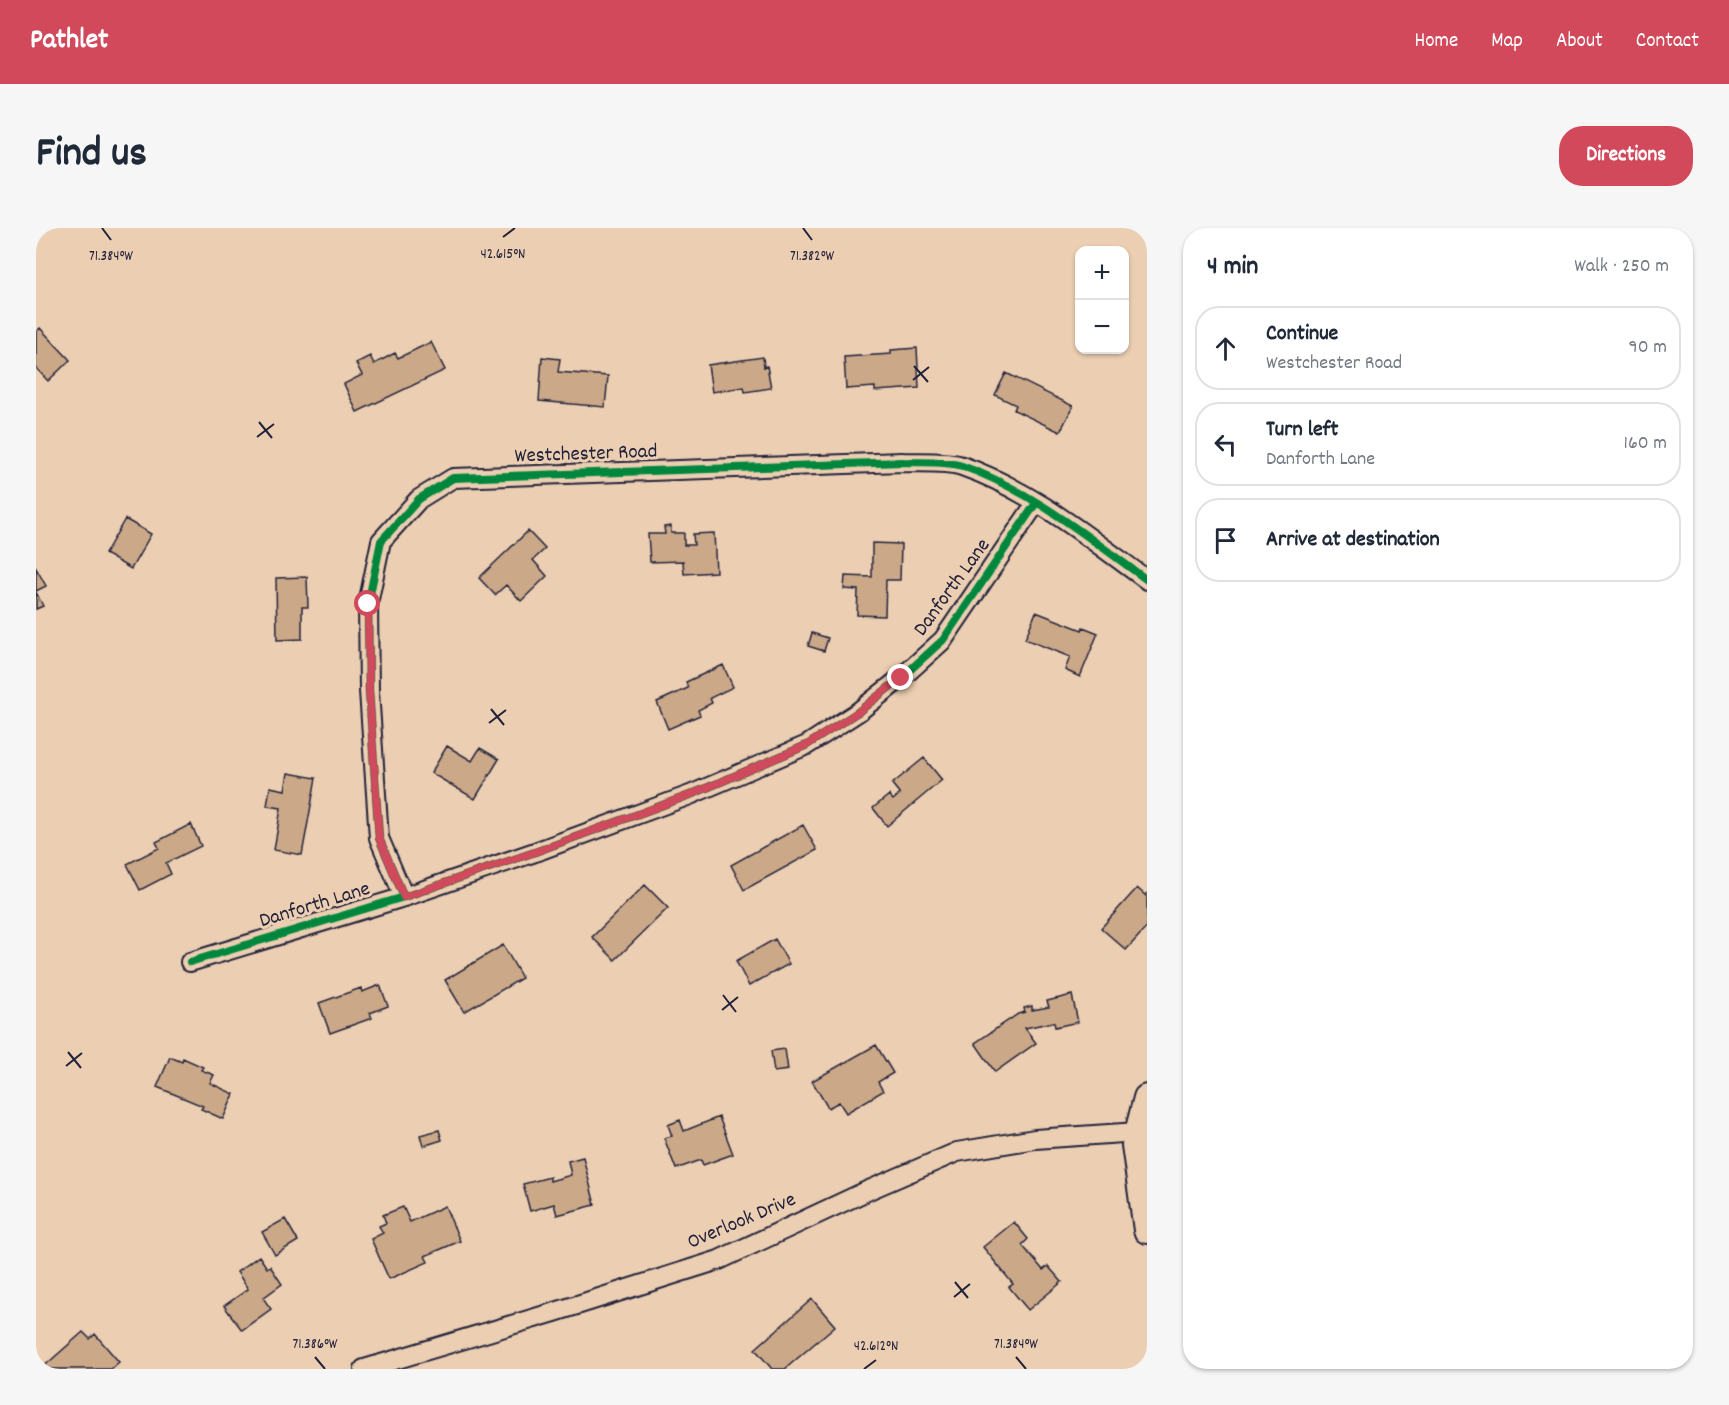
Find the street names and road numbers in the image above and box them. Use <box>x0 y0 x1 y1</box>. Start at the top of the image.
street label: Westchester Road <box>514 438 658 472</box>
street label: Danforth Lane <box>907 533 999 643</box>
street label: Danforth Lane <box>256 875 374 937</box>
street label: Overlook Drive <box>683 1186 801 1258</box>

